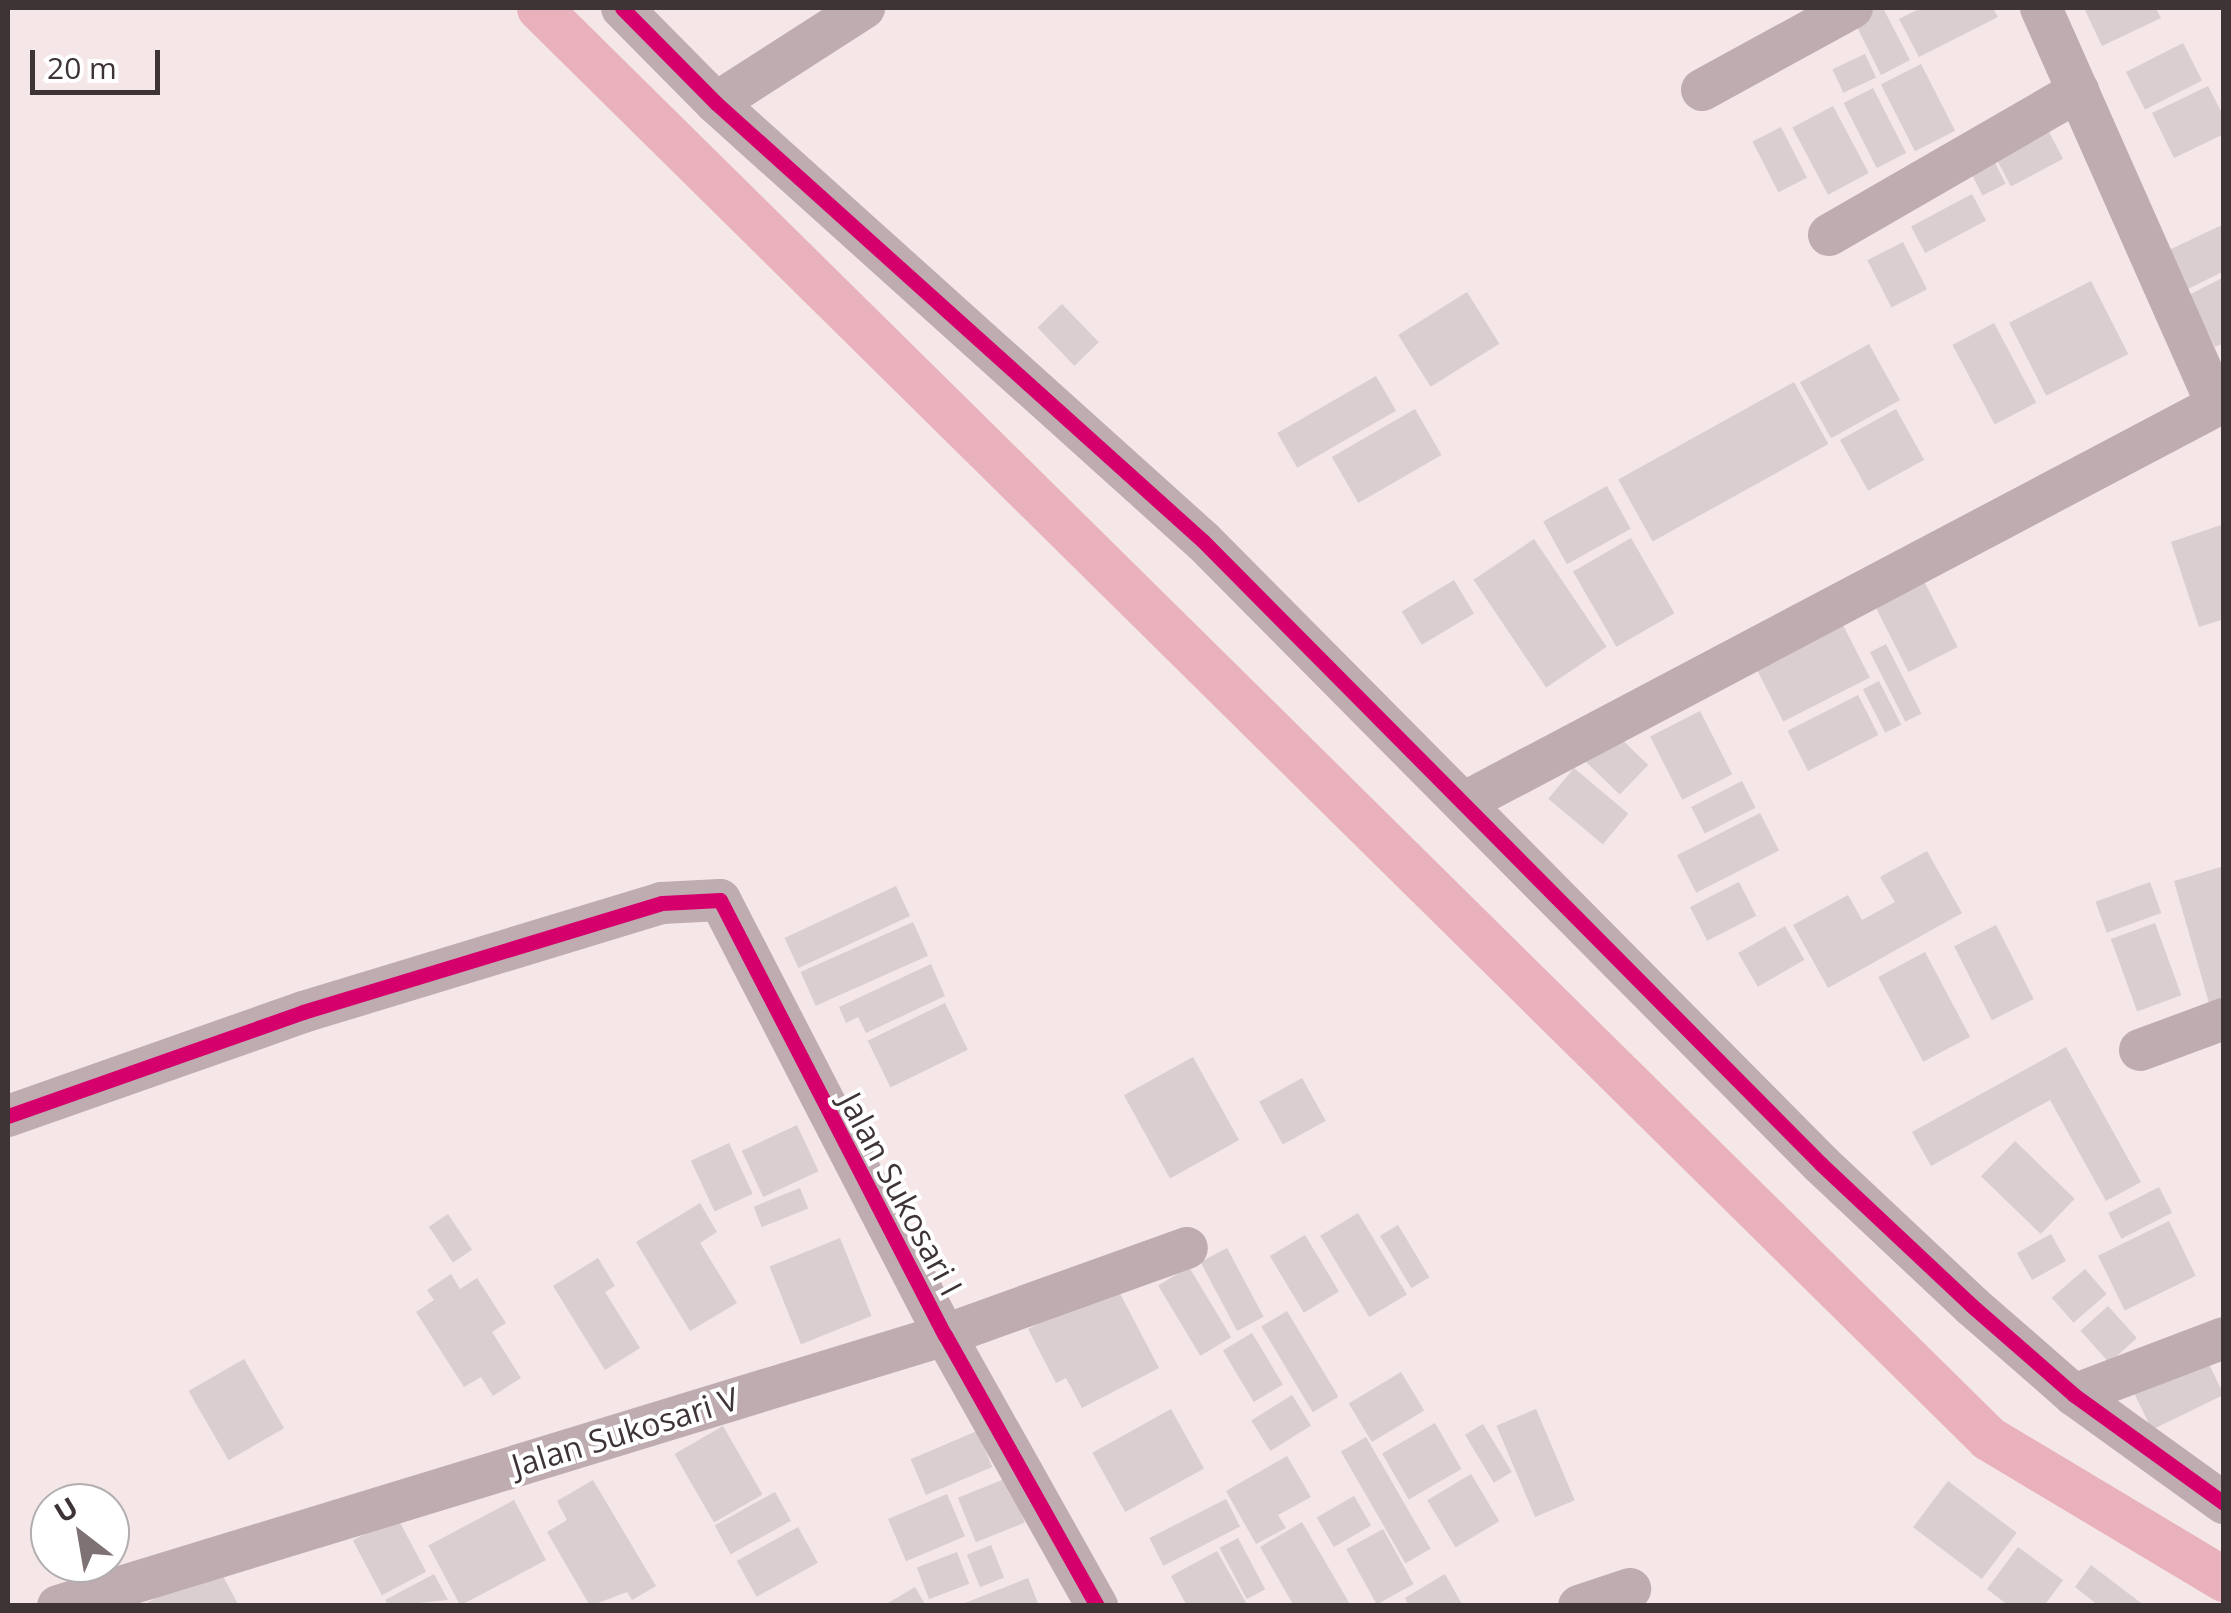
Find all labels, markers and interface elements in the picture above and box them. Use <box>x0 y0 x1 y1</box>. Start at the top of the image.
scale bar <box>35 30 165 92</box>
text: 20 m <box>47 47 117 88</box>
street label: Jalan Sukosari I <box>831 1086 971 1302</box>
street label: Jalan Sukosari V <box>507 1379 743 1485</box>
north arrow <box>30 1483 130 1583</box>
text: U <box>47 1487 84 1531</box>

